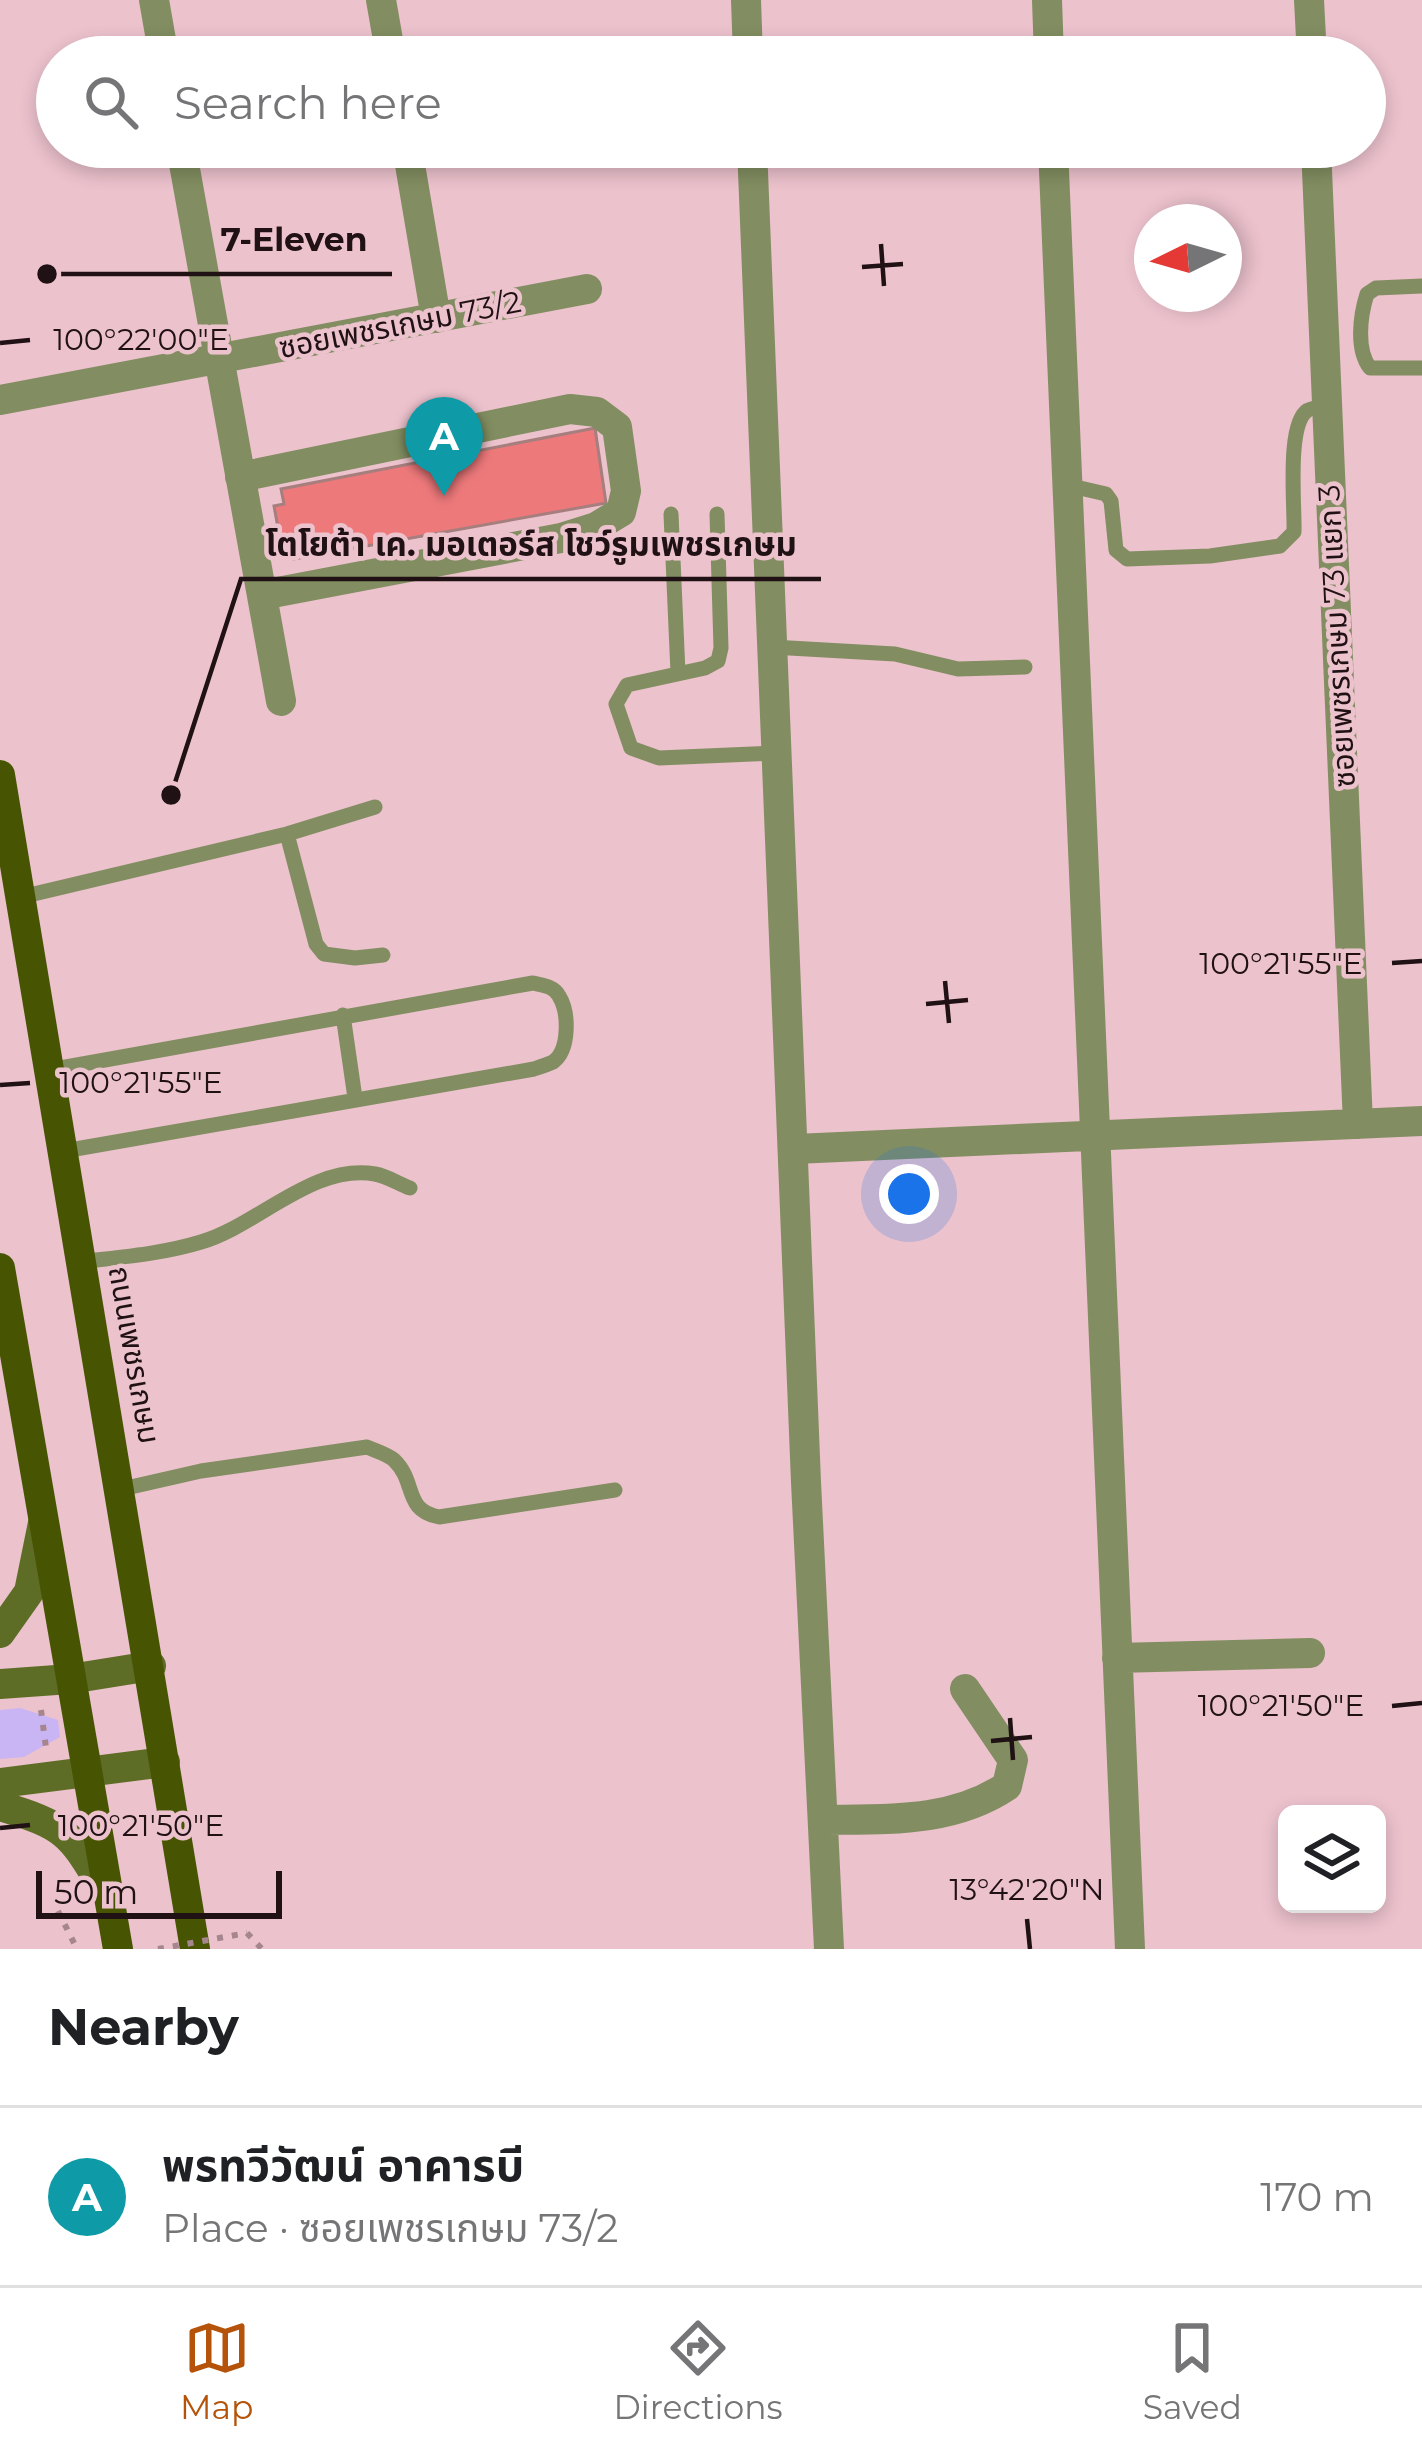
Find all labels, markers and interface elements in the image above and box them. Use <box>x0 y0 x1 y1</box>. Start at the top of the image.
search box <box>36 36 1386 168</box>
icon: search <box>78 69 144 135</box>
text: Search here <box>174 75 442 130</box>
north arrow <box>1134 204 1242 312</box>
callout: 7-Eleven <box>197 205 392 274</box>
text: 7-Eleven <box>221 219 367 259</box>
street label: ซอยเพชรเกษม 73/2 <box>276 283 524 366</box>
text: 100°22'00"E <box>53 321 229 358</box>
pin: A <box>405 397 483 496</box>
street label: ซอยเพชรเกษม 73 แยก 3 <box>1310 484 1363 788</box>
callout: โตโยต้า เค. มอเตอร์ส โชว์รูมเพชรเกษม <box>241 510 821 579</box>
text: โตโยต้า เค. มอเตอร์ส โชว์รูมเพชรเกษม <box>265 524 797 565</box>
text: 100°21'55"E <box>1199 945 1363 982</box>
text: 100°21'55"E <box>59 1064 223 1101</box>
your location <box>879 1164 939 1224</box>
street label: ถนนเพชรเกษม <box>101 1263 168 1447</box>
text: 100°21'50"E <box>1198 1687 1364 1724</box>
map controls <box>1278 1805 1386 1913</box>
button: layers <box>1278 1805 1386 1913</box>
text: 100°21'50"E <box>58 1807 224 1844</box>
scale bar <box>36 1865 282 1918</box>
text: 13°42'20"N <box>950 1871 1104 1908</box>
text: 50 m <box>54 1872 138 1912</box>
text: Nearby <box>48 1996 239 2058</box>
text: พรทวีวัฒน์ อาคารบี <box>162 2137 524 2192</box>
text: A <box>72 2173 102 2221</box>
text: 170 m <box>1260 2173 1374 2221</box>
text: Place · ซอยเพชรเกษม 73/2 <box>162 2204 618 2252</box>
tab: Map <box>180 2315 253 2427</box>
tab: Directions <box>614 2315 783 2427</box>
tab: Saved <box>1143 2315 1242 2427</box>

